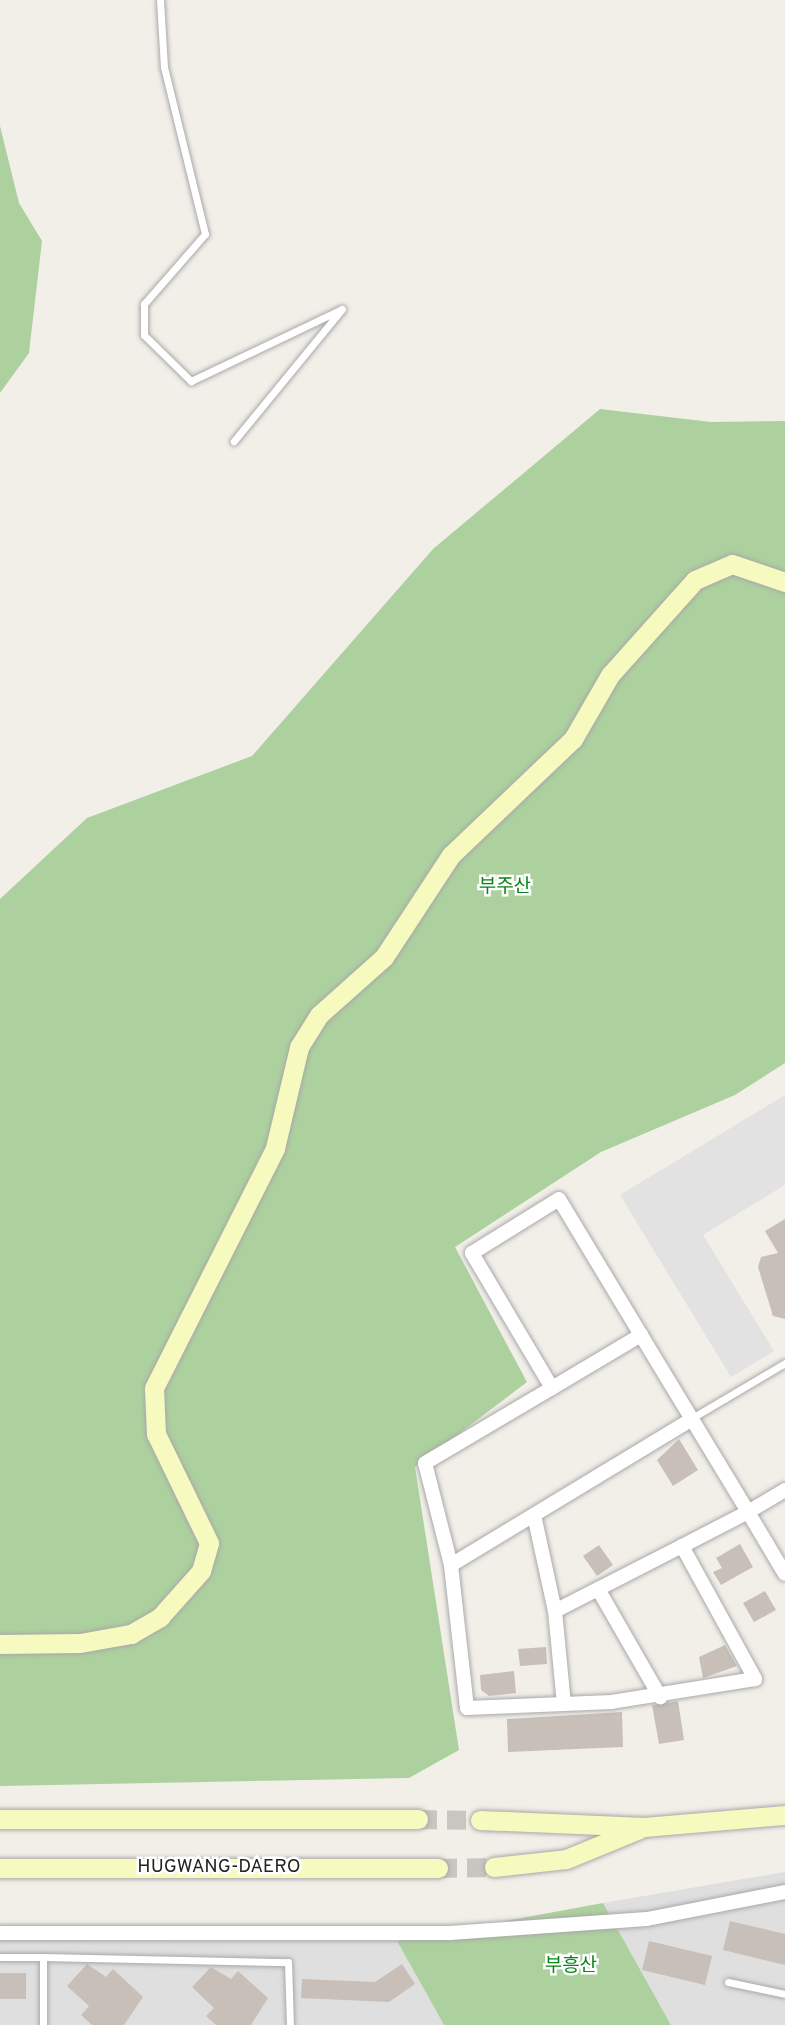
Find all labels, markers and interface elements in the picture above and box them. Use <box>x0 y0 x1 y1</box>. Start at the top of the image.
park label: 부주산 <box>479 877 531 899</box>
street label: HUGWANG-DAERO <box>137 1857 301 1879</box>
park label: 부흥산 <box>545 1956 597 1978</box>

